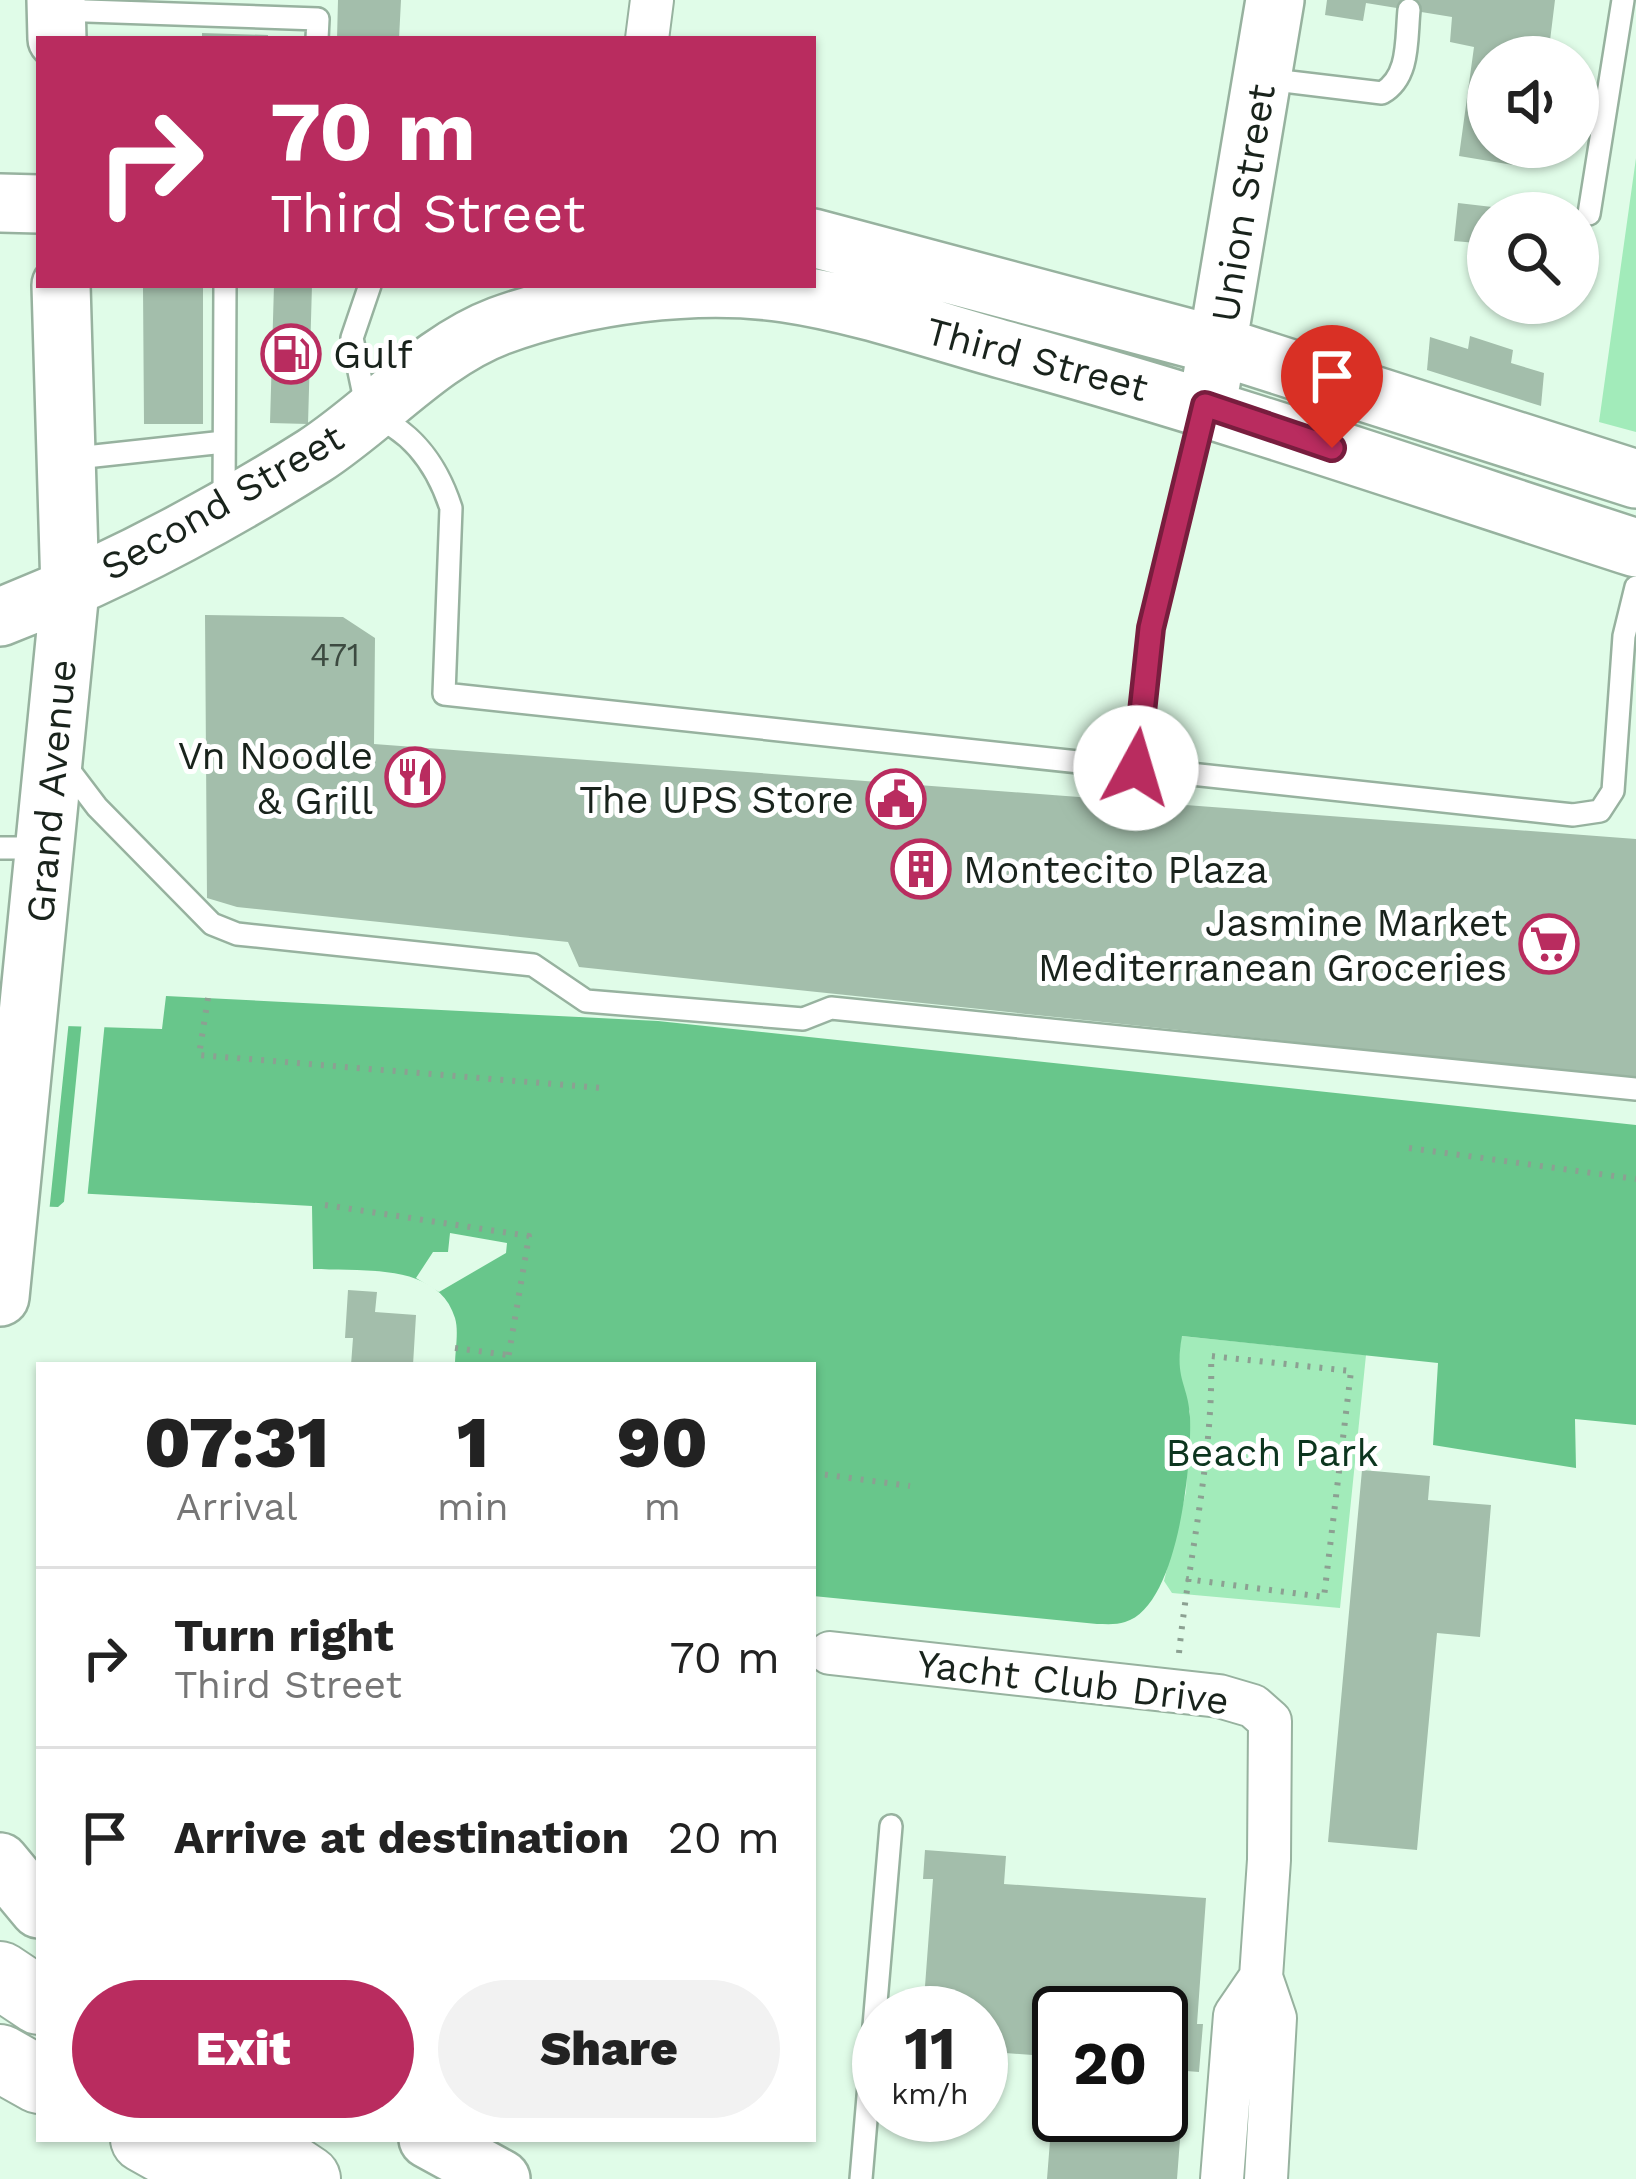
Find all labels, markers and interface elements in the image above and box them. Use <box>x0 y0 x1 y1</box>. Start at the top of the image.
map controls <box>1467 36 1599 324</box>
button: sound <box>1467 36 1599 168</box>
street label: Union Street <box>1202 81 1284 325</box>
text: 70 m <box>270 82 476 180</box>
icon: right <box>72 84 228 240</box>
text: Third Street <box>270 182 585 245</box>
button: search <box>1467 192 1599 324</box>
street label: Third Street <box>921 308 1153 410</box>
fuel station icon: Gulf <box>260 323 322 385</box>
pin <box>1281 325 1383 448</box>
place label: Gulf <box>333 332 413 377</box>
icon: arrive <box>1299 343 1365 409</box>
street label: Second Street <box>93 415 351 589</box>
house number: 471 <box>310 635 360 674</box>
street label: Grand Avenue <box>17 658 85 924</box>
position arrow <box>1073 705 1199 831</box>
place label: Vn Noodle & Grill <box>178 733 373 823</box>
restaurant icon: Vn Noodle & Grill <box>384 746 446 808</box>
public building icon: The UPS Store <box>865 768 927 830</box>
place label: The UPS Store <box>579 777 854 822</box>
building icon: Montecito Plaza <box>890 838 952 900</box>
place label: Montecito Plaza <box>963 847 1268 892</box>
place label: Jasmine Market Mediterranean Groceries <box>1038 900 1507 990</box>
supermarket icon: Jasmine Market Mediterranean Groceries <box>1518 913 1580 975</box>
text: 07:31 <box>144 1400 329 1484</box>
text: 1 <box>457 1400 489 1484</box>
text: 90 <box>617 1400 708 1484</box>
park label: Beach Park <box>1165 1430 1379 1475</box>
text: Arrival <box>176 1484 297 1529</box>
text: min <box>437 1484 509 1529</box>
text: m <box>644 1484 681 1529</box>
text: Turn right <box>174 1609 394 1662</box>
icon: right <box>72 1625 138 1691</box>
text: 70 m <box>669 1631 780 1684</box>
street label: Yacht Club Drive <box>915 1641 1231 1723</box>
text: Third Street <box>174 1662 402 1707</box>
icon: arrive <box>72 1805 138 1871</box>
text: Arrive at destination <box>174 1811 629 1864</box>
text: 20 m <box>668 1811 780 1864</box>
button: Exit <box>72 1980 414 2118</box>
button: Share <box>438 1980 780 2118</box>
speed limit sign: 20 <box>1032 1986 1188 2142</box>
text: 11 <box>904 2013 956 2084</box>
text: km/h <box>891 2076 969 2111</box>

